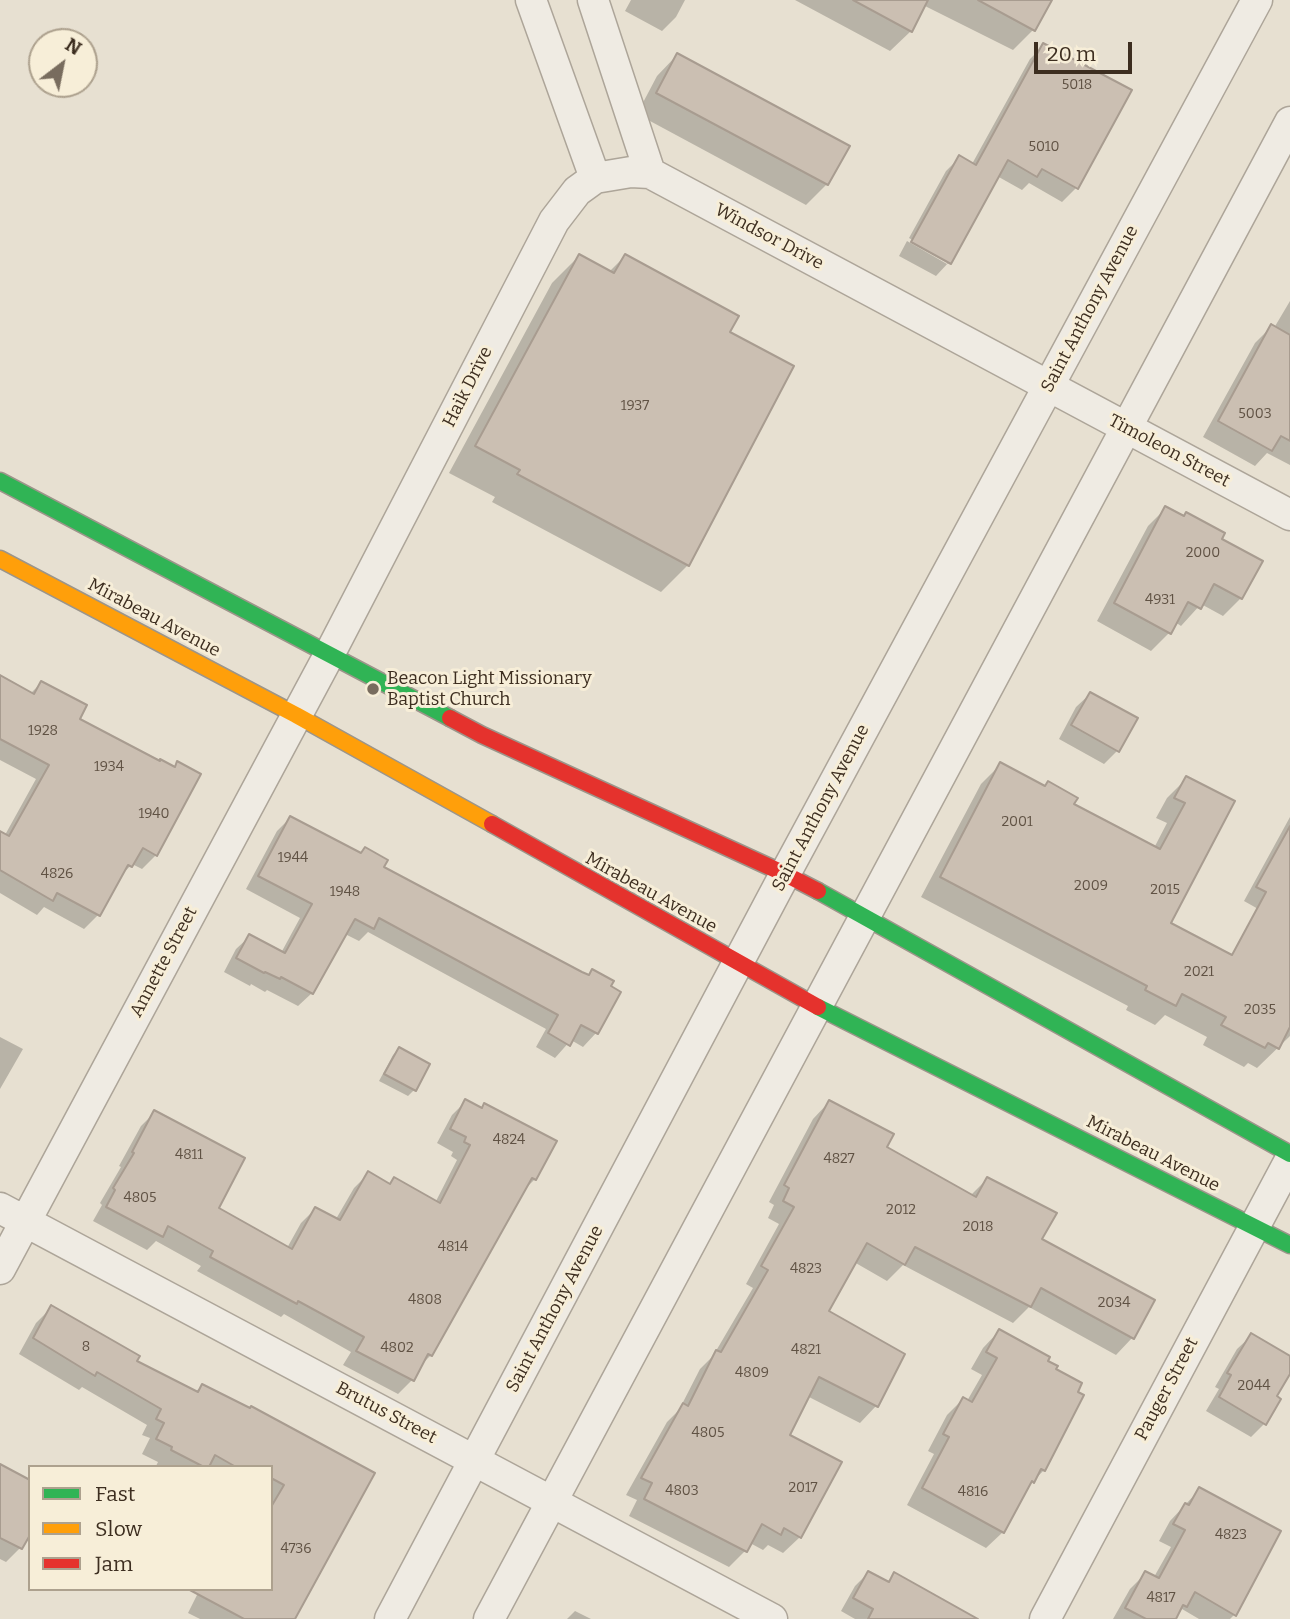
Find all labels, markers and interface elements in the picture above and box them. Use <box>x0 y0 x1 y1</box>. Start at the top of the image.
north arrow <box>28 28 98 98</box>
scale bar <box>1038 28 1136 72</box>
text: N <box>61 33 86 60</box>
text: 20 m <box>1047 41 1096 67</box>
house number: 5018 <box>1062 77 1092 93</box>
house number: 5010 <box>1028 139 1060 155</box>
street label: Windsor Drive <box>711 199 827 275</box>
street label: Saint Anthony Avenue <box>1037 222 1143 396</box>
street label: Haik Drive <box>439 343 497 431</box>
house number: 1937 <box>621 398 649 414</box>
house number: 5003 <box>1238 406 1272 422</box>
street label: Timoleon Street <box>1105 410 1233 492</box>
house number: 2000 <box>1186 545 1220 561</box>
street label: Mirabeau Avenue <box>84 574 224 662</box>
house number: 4931 <box>1145 592 1175 608</box>
place label: Beacon Light Missionary Baptist Church <box>387 668 592 710</box>
marker: Beacon Light Missionary Baptist Church <box>365 681 381 697</box>
street label: Saint Anthony Avenue <box>768 721 874 895</box>
house number: 1928 <box>28 723 58 739</box>
house number: 1934 <box>94 759 124 775</box>
house number: 1940 <box>138 806 170 822</box>
house number: 2001 <box>1001 814 1033 830</box>
street label: Mirabeau Avenue <box>582 848 720 938</box>
house number: 1944 <box>278 850 308 866</box>
house number: 4826 <box>41 866 73 882</box>
house number: 2009 <box>1074 878 1108 894</box>
house number: 2015 <box>1150 882 1180 898</box>
house number: 1948 <box>330 884 360 900</box>
street label: Annette Street <box>126 903 202 1021</box>
house number: 2021 <box>1184 964 1214 980</box>
house number: 2035 <box>1244 1002 1276 1018</box>
street label: Mirabeau Avenue <box>1083 1111 1223 1197</box>
house number: 4824 <box>493 1132 525 1148</box>
house number: 4811 <box>175 1147 203 1163</box>
house number: 4827 <box>823 1151 855 1167</box>
house number: 4805 <box>123 1190 157 1206</box>
house number: 2012 <box>886 1202 916 1218</box>
house number: 2018 <box>963 1219 993 1235</box>
street label: Saint Anthony Avenue <box>502 1222 608 1396</box>
house number: 4814 <box>438 1239 468 1255</box>
house number: 4823 <box>790 1261 822 1277</box>
house number: 4808 <box>408 1292 442 1308</box>
house number: 2034 <box>1098 1295 1130 1311</box>
street label: Pauger Street <box>1131 1334 1203 1444</box>
house number: 8 <box>82 1339 90 1355</box>
house number: 4802 <box>380 1340 414 1356</box>
house number: 4821 <box>791 1342 821 1358</box>
house number: 4809 <box>735 1365 769 1381</box>
street label: Brutus Street <box>332 1377 440 1449</box>
house number: 2044 <box>1237 1378 1271 1394</box>
house number: 4805 <box>691 1425 725 1441</box>
legend <box>28 1465 273 1591</box>
house number: 2017 <box>788 1480 818 1496</box>
text: Fast <box>95 1481 135 1507</box>
house number: 4803 <box>665 1483 699 1499</box>
house number: 4816 <box>958 1484 988 1500</box>
text: Slow <box>95 1516 142 1542</box>
house number: 4823 <box>1215 1527 1247 1543</box>
house number: 4736 <box>281 1541 311 1557</box>
text: Jam <box>95 1551 133 1577</box>
house number: 4817 <box>1146 1590 1176 1606</box>

